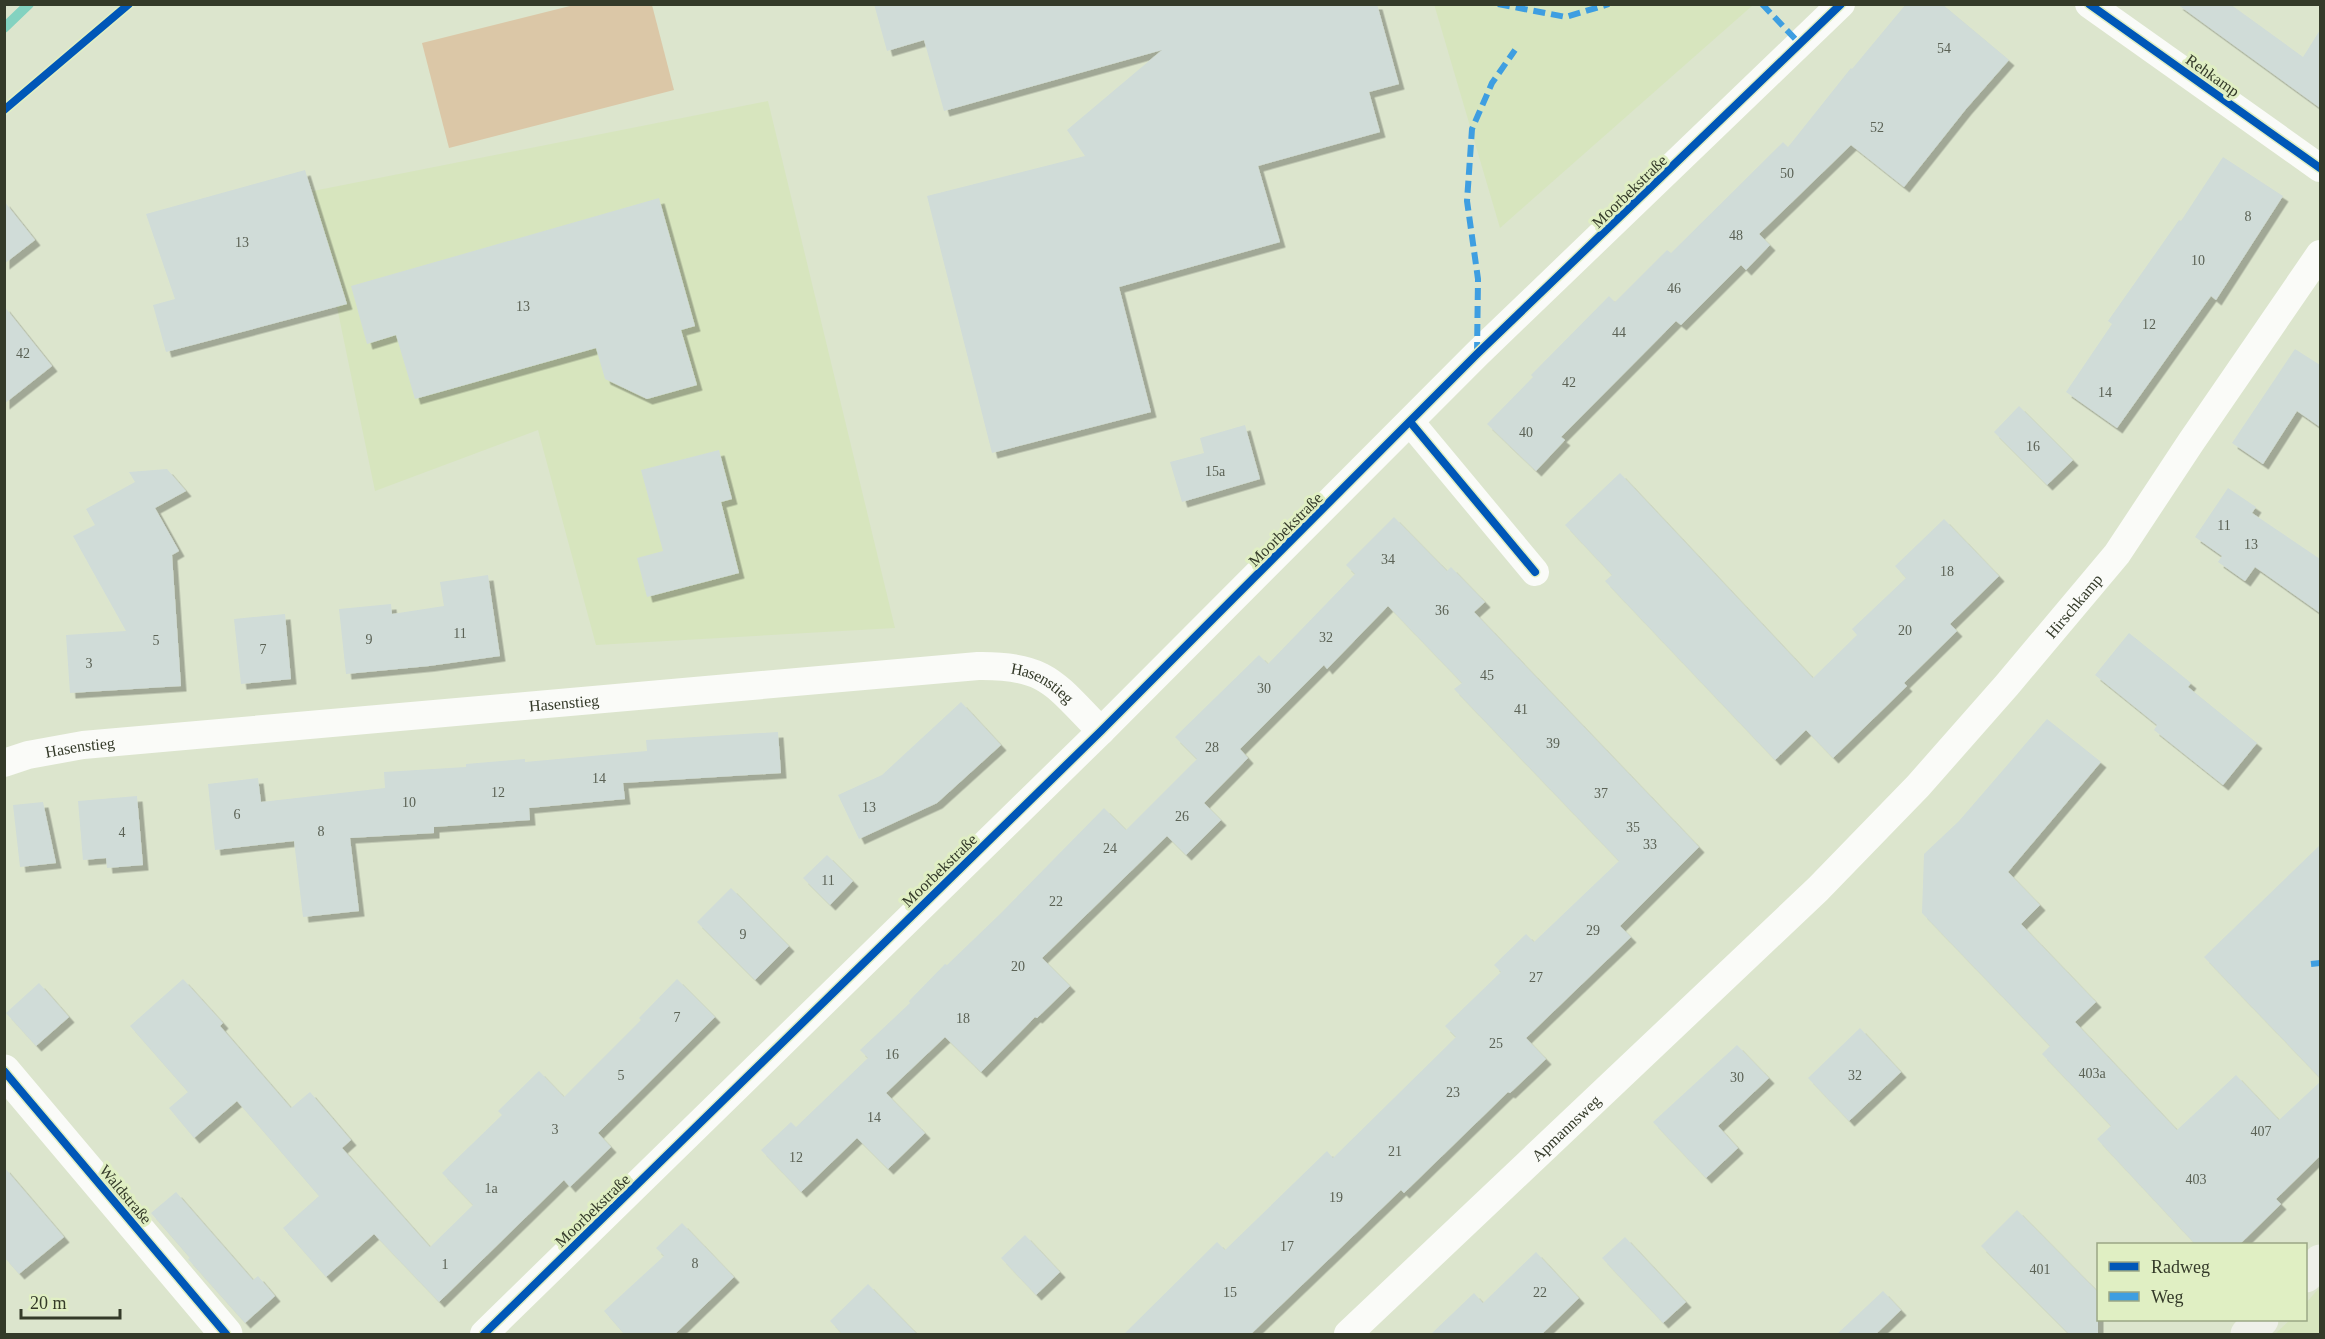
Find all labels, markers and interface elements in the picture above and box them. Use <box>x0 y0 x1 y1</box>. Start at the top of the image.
house number: 54 <box>1937 41 1951 56</box>
street label: Rehkamp <box>2182 51 2243 101</box>
house number: 52 <box>1870 120 1884 135</box>
street label: Moorbekstraße <box>1589 152 1670 231</box>
house number: 50 <box>1780 166 1794 181</box>
house number: 8 <box>2245 209 2252 224</box>
house number: 48 <box>1729 228 1743 243</box>
house number: 13 <box>235 235 249 250</box>
house number: 10 <box>2191 253 2205 268</box>
house number: 46 <box>1667 281 1681 296</box>
house number: 13 <box>516 299 530 314</box>
house number: 12 <box>2142 317 2156 332</box>
house number: 44 <box>1612 325 1626 340</box>
house number: 42 <box>16 346 30 361</box>
house number: 42 <box>1562 375 1576 390</box>
house number: 14 <box>2098 385 2112 400</box>
house number: 40 <box>1519 425 1533 440</box>
house number: 16 <box>2026 439 2040 454</box>
house number: 15a <box>1205 464 1226 479</box>
street label: Moorbekstraße <box>1245 489 1326 570</box>
house number: 11 <box>2217 518 2231 533</box>
house number: 13 <box>2244 537 2258 552</box>
house number: 34 <box>1381 552 1395 567</box>
house number: 18 <box>1940 564 1954 579</box>
street label: Hirschkamp <box>2042 571 2106 641</box>
house number: 36 <box>1435 603 1449 618</box>
house number: 20 <box>1898 623 1912 638</box>
house number: 11 <box>453 626 467 641</box>
house number: 32 <box>1319 630 1333 645</box>
house number: 9 <box>366 632 373 647</box>
house number: 5 <box>153 633 160 648</box>
house number: 7 <box>260 642 267 657</box>
house number: 3 <box>86 656 93 671</box>
street label: Hasenstieg <box>1010 660 1077 708</box>
house number: 45 <box>1480 668 1494 683</box>
house number: 30 <box>1257 681 1271 696</box>
street label: Hasenstieg <box>528 691 600 715</box>
house number: 41 <box>1514 702 1528 717</box>
street label: Hasenstieg <box>44 734 116 761</box>
house number: 39 <box>1546 736 1560 751</box>
house number: 28 <box>1205 740 1219 755</box>
house number: 14 <box>592 771 606 786</box>
house number: 12 <box>491 785 505 800</box>
house number: 37 <box>1594 786 1608 801</box>
house number: 10 <box>402 795 416 810</box>
house number: 13 <box>862 800 876 815</box>
house number: 6 <box>234 807 241 822</box>
house number: 26 <box>1175 809 1189 824</box>
house number: 35 <box>1626 820 1640 835</box>
house number: 8 <box>318 824 325 839</box>
house number: 4 <box>119 825 126 840</box>
street label: Moorbekstraße <box>899 831 980 910</box>
house number: 33 <box>1643 837 1657 852</box>
house number: 24 <box>1103 841 1117 856</box>
house number: 11 <box>821 873 835 888</box>
house number: 22 <box>1049 894 1063 909</box>
house number: 29 <box>1586 923 1600 938</box>
house number: 9 <box>740 927 747 942</box>
house number: 20 <box>1011 959 1025 974</box>
house number: 27 <box>1529 970 1543 985</box>
house number: 7 <box>674 1010 681 1025</box>
house number: 18 <box>956 1011 970 1026</box>
house number: 25 <box>1489 1036 1503 1051</box>
house number: 16 <box>885 1047 899 1062</box>
house number: 403a <box>2078 1066 2106 1081</box>
house number: 5 <box>618 1068 625 1083</box>
house number: 32 <box>1848 1068 1862 1083</box>
house number: 30 <box>1730 1070 1744 1085</box>
house number: 23 <box>1446 1085 1460 1100</box>
street label: Apmannsweg <box>1528 1092 1605 1165</box>
house number: 14 <box>867 1110 881 1125</box>
house number: 3 <box>552 1122 559 1137</box>
house number: 407 <box>2251 1124 2272 1139</box>
house number: 21 <box>1388 1144 1402 1159</box>
house number: 12 <box>789 1150 803 1165</box>
street label: Waldstraße <box>96 1161 155 1227</box>
street label: Moorbekstraße <box>552 1171 633 1250</box>
house number: 403 <box>2186 1172 2207 1187</box>
house number: 1a <box>484 1181 498 1196</box>
house number: 19 <box>1329 1190 1343 1205</box>
house number: 17 <box>1280 1239 1294 1254</box>
legend <box>2097 1243 2307 1321</box>
house number: 8 <box>692 1256 699 1271</box>
house number: 1 <box>442 1257 449 1272</box>
text: Radweg <box>2151 1257 2210 1277</box>
house number: 401 <box>2030 1262 2051 1277</box>
scale bar <box>21 1282 120 1320</box>
house number: 15 <box>1223 1285 1237 1300</box>
house number: 22 <box>1533 1285 1547 1300</box>
text: Weg <box>2151 1287 2184 1307</box>
text: 20 m <box>30 1293 67 1313</box>

